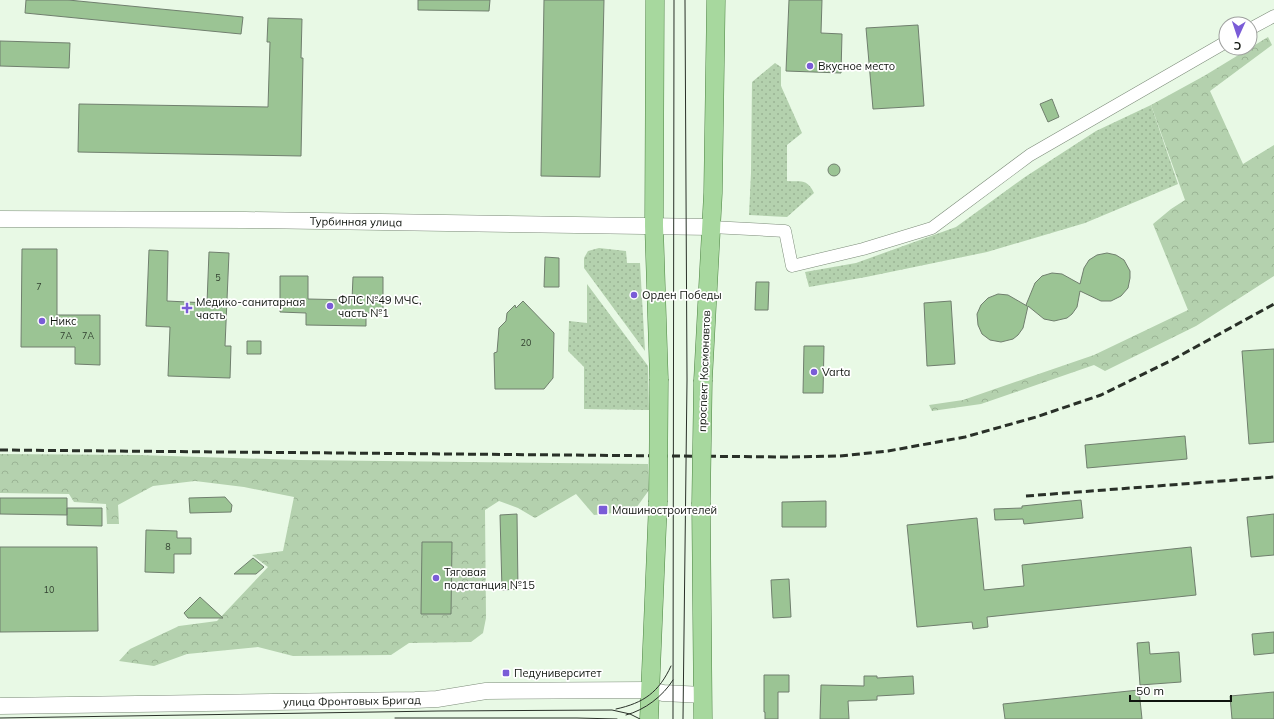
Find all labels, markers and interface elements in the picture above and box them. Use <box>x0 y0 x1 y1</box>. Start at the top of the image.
north arrow <box>1218 16 1258 56</box>
text: С <box>1233 39 1242 53</box>
place label: Вкусное место <box>818 59 895 73</box>
marker: Вкусное место <box>805 61 815 71</box>
street label: Турбинная улица <box>310 214 402 229</box>
house number: 5 <box>215 272 221 283</box>
house number: 7 <box>36 281 42 292</box>
place label: Орден Победы <box>642 288 722 302</box>
marker: Орден Победы <box>629 290 639 300</box>
place label: ФПС №49 МЧС, часть №1 <box>338 293 422 320</box>
place label: Медико-санитарная часть <box>196 295 305 322</box>
marker: ФПС №49 МЧС, часть №1 <box>325 301 335 311</box>
marker: Медико-санитарная часть <box>181 302 193 314</box>
street label: проспект Космонавтов <box>695 310 713 432</box>
place label: Никс <box>50 314 77 328</box>
marker: Никс <box>37 316 47 326</box>
house number: 7А <box>60 330 72 341</box>
house number: 7А <box>82 330 94 341</box>
house number: 20 <box>521 337 531 348</box>
place label: Varta <box>822 365 850 379</box>
marker: Varta <box>809 367 819 377</box>
place label: Машиностроителей <box>612 503 717 517</box>
marker: Машиностроителей <box>597 504 609 516</box>
house number: 8 <box>165 541 171 552</box>
place label: Тяговая подстанция №15 <box>444 565 535 592</box>
marker: Тяговая подстанция №15 <box>431 573 441 583</box>
house number: 10 <box>44 584 54 595</box>
place label: Педуниверситет <box>514 666 601 680</box>
marker: Педуниверситет <box>501 668 511 678</box>
scale bar <box>1130 677 1231 703</box>
text: 50 m <box>1136 683 1164 698</box>
street label: улица Фронтовых Бригад <box>283 693 422 709</box>

